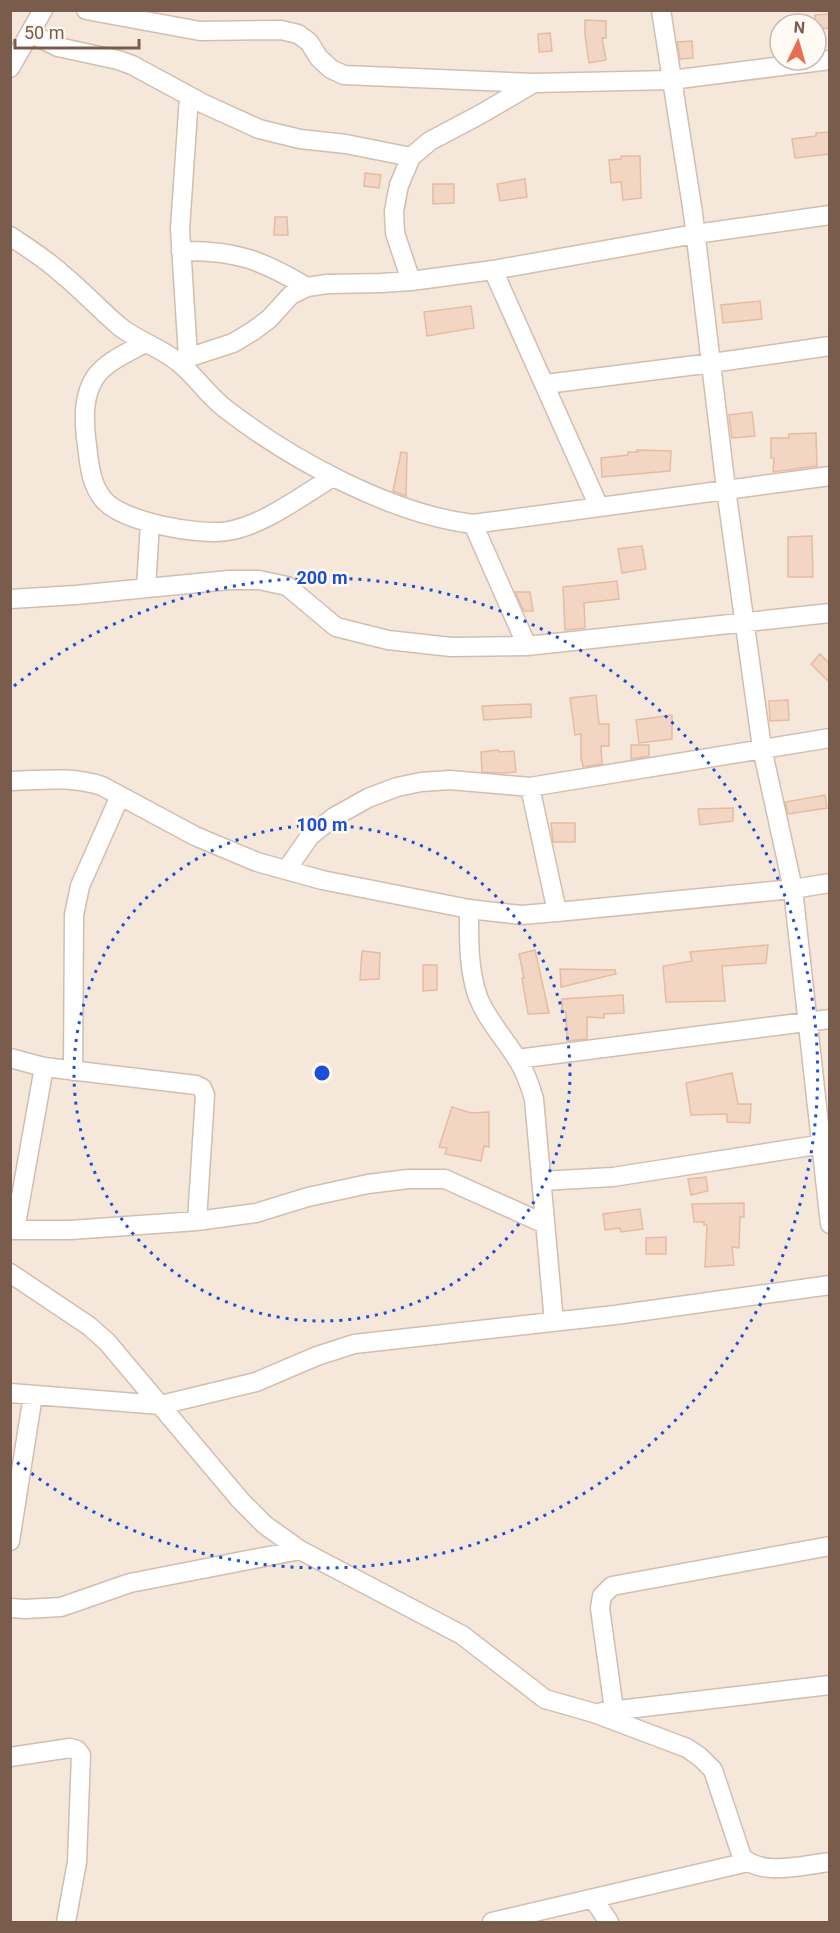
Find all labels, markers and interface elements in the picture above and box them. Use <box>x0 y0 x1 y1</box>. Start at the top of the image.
scale bar <box>15 12 140 50</box>
north arrow <box>768 12 828 72</box>
text: N <box>793 18 806 38</box>
text: 50 m <box>24 22 64 43</box>
text: 200 m <box>296 567 348 588</box>
text: 100 m <box>296 814 348 835</box>
centre of rings <box>312 1063 332 1083</box>

